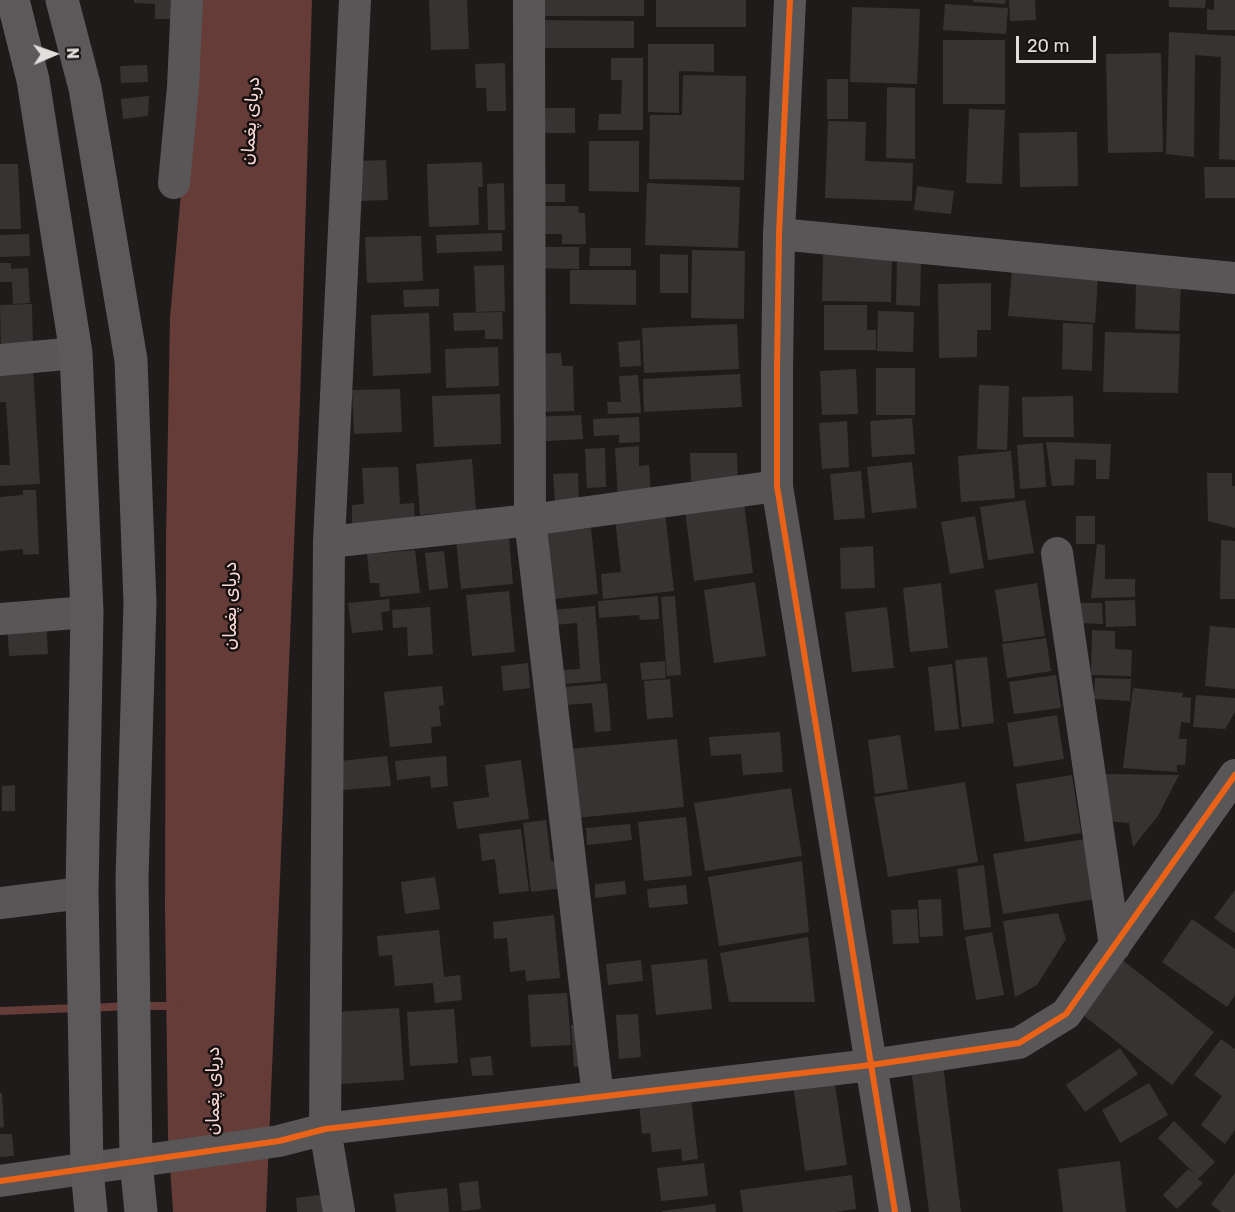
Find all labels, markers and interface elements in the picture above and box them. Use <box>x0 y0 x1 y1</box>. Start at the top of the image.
north arrow <box>24 24 84 84</box>
scale bar <box>1019 24 1098 62</box>
text: 20 m <box>1027 35 1069 57</box>
text: N <box>63 47 82 59</box>
water label: دریای پغمان <box>237 76 265 166</box>
water label: دریای پغمان <box>220 562 242 650</box>
water label: دریای پغمان <box>203 1047 225 1135</box>

